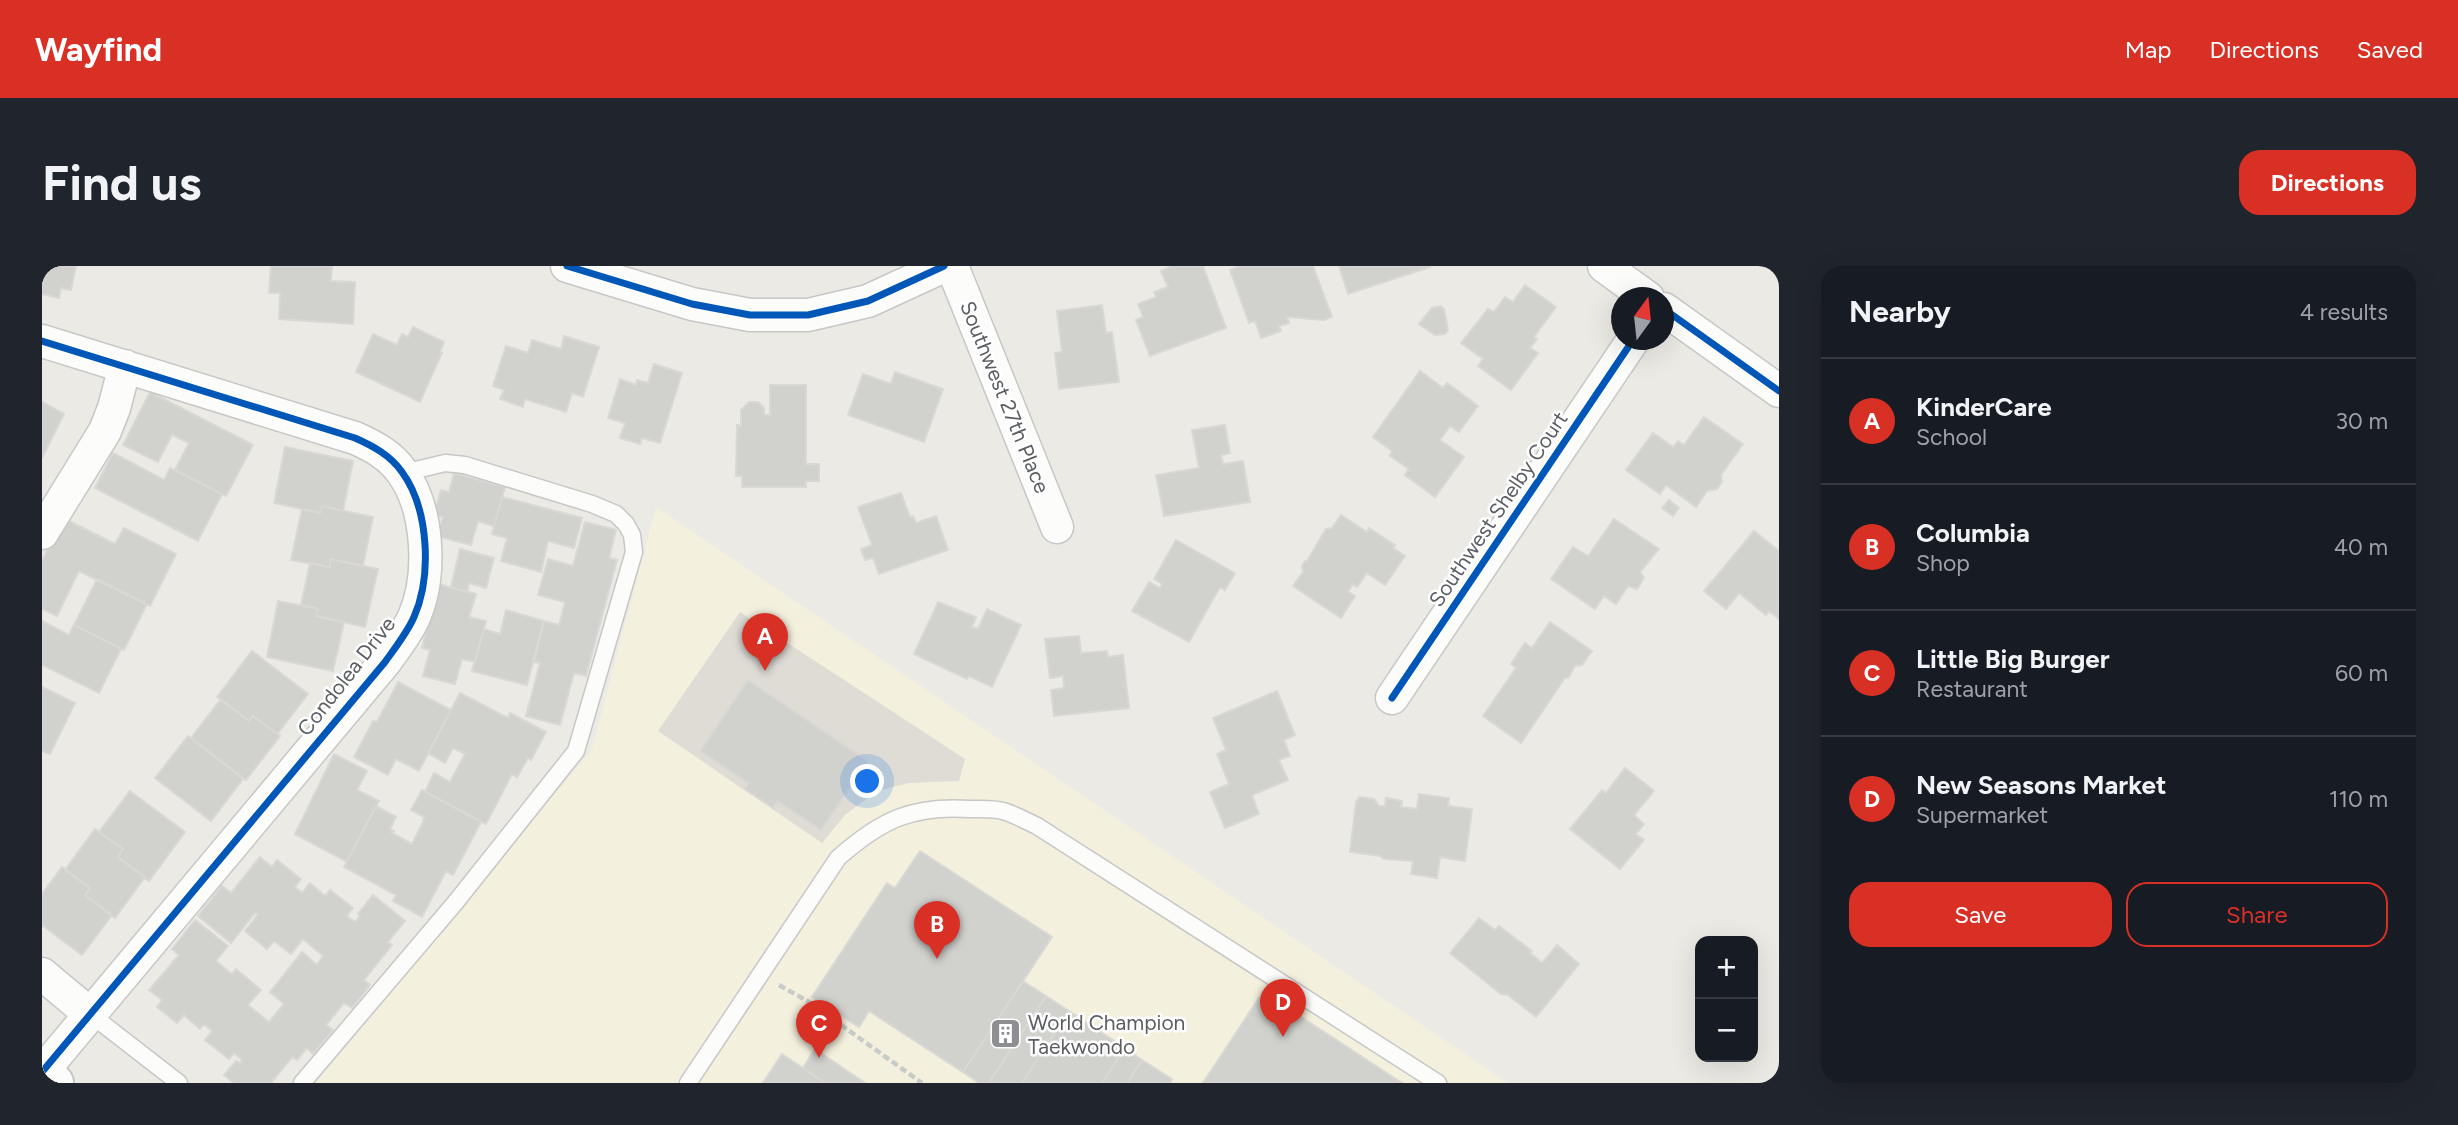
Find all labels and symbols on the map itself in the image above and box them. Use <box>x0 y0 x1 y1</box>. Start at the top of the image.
north arrow <box>1611 287 1674 350</box>
street label: Southwest 27th Place <box>955 297 1055 497</box>
street label: Southwest Shelby Court <box>1423 407 1573 611</box>
street label: Condolea Drive <box>292 612 400 740</box>
pin: A <box>742 613 788 671</box>
your location <box>850 764 884 798</box>
pin: B <box>914 901 960 959</box>
pin: D <box>1260 979 1306 1037</box>
pin: C <box>796 1000 842 1058</box>
place label: World Champion Taekwondo <box>1028 1010 1185 1059</box>
building icon: World Champion Taekwondo <box>988 1017 1022 1051</box>

